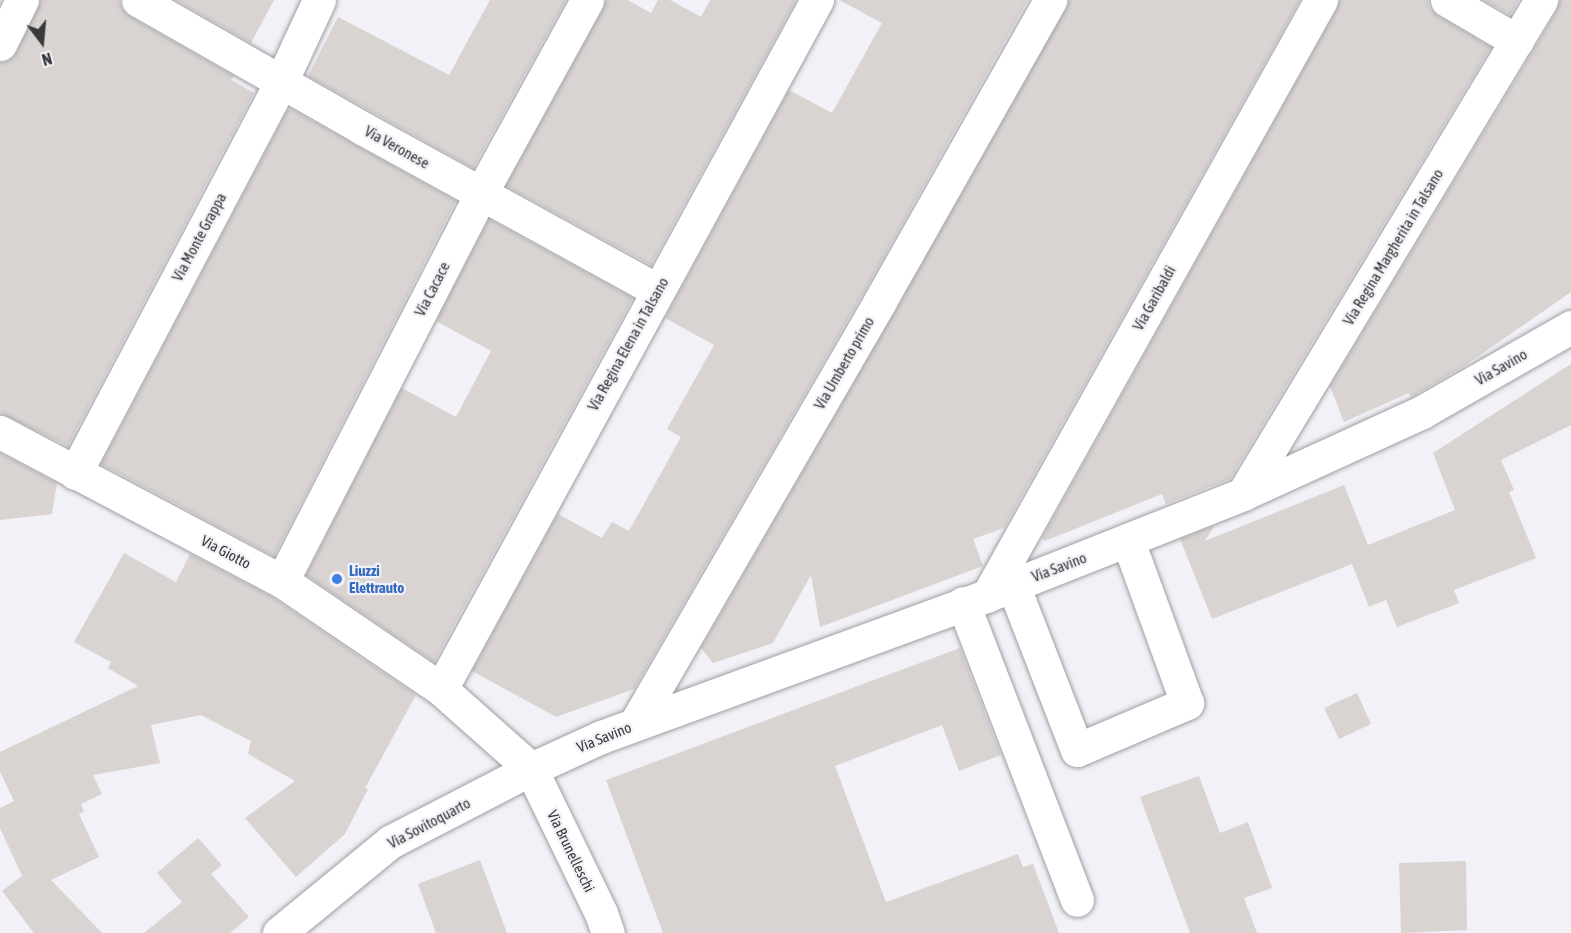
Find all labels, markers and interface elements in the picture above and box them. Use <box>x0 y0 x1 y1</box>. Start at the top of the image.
north arrow <box>12 12 72 72</box>
text: N <box>40 49 54 69</box>
street label: Via Veronese <box>361 122 433 172</box>
street label: Via Regina Margherita in Talsano <box>1339 166 1447 328</box>
street label: Via Monte Grappa <box>168 190 230 284</box>
street label: Via Cacace <box>411 259 453 319</box>
street label: Via Garibaldi <box>1129 263 1179 333</box>
street label: Via Regina Elena in Talsano <box>584 274 672 414</box>
street label: Via Umberto primo <box>810 314 878 412</box>
street label: Via Savino <box>1472 345 1530 389</box>
street label: Via Giotto <box>198 531 254 573</box>
street label: Via Savino <box>1029 548 1089 586</box>
place label: Liuzzi Elettrauto <box>349 561 404 596</box>
marker: Liuzzi Elettrauto <box>330 572 344 586</box>
street label: Via Savino <box>574 718 634 756</box>
street label: Via Sovitoquarto <box>385 794 473 852</box>
street label: Via Brunelleschi <box>543 807 599 895</box>

